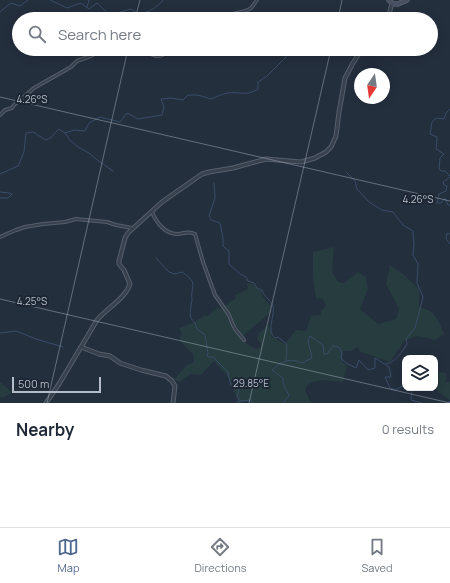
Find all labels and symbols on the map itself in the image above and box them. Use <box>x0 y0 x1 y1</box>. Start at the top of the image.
north arrow <box>354 68 390 104</box>
text: 4.26°S <box>17 92 47 106</box>
text: 4.26°S <box>403 192 433 206</box>
text: 4.25°S <box>17 294 47 308</box>
scale bar <box>12 375 101 394</box>
text: 29.85°E <box>233 376 269 390</box>

